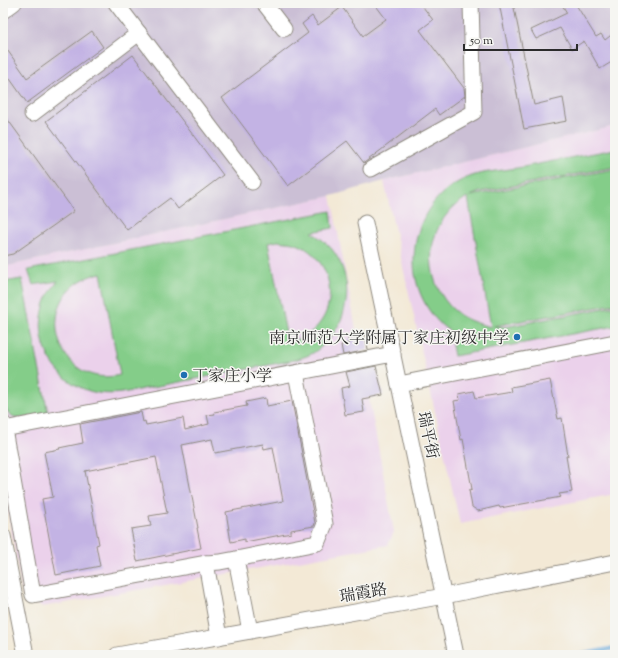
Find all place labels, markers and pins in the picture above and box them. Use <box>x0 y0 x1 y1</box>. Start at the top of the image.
place label: 南京师范大学附属丁家庄初级中学 <box>269 328 509 351</box>
marker: 南京师范大学附属丁家庄初级中学 <box>512 332 522 342</box>
place label: 丁家庄小学 <box>192 366 272 389</box>
marker: 丁家庄小学 <box>179 370 189 380</box>

